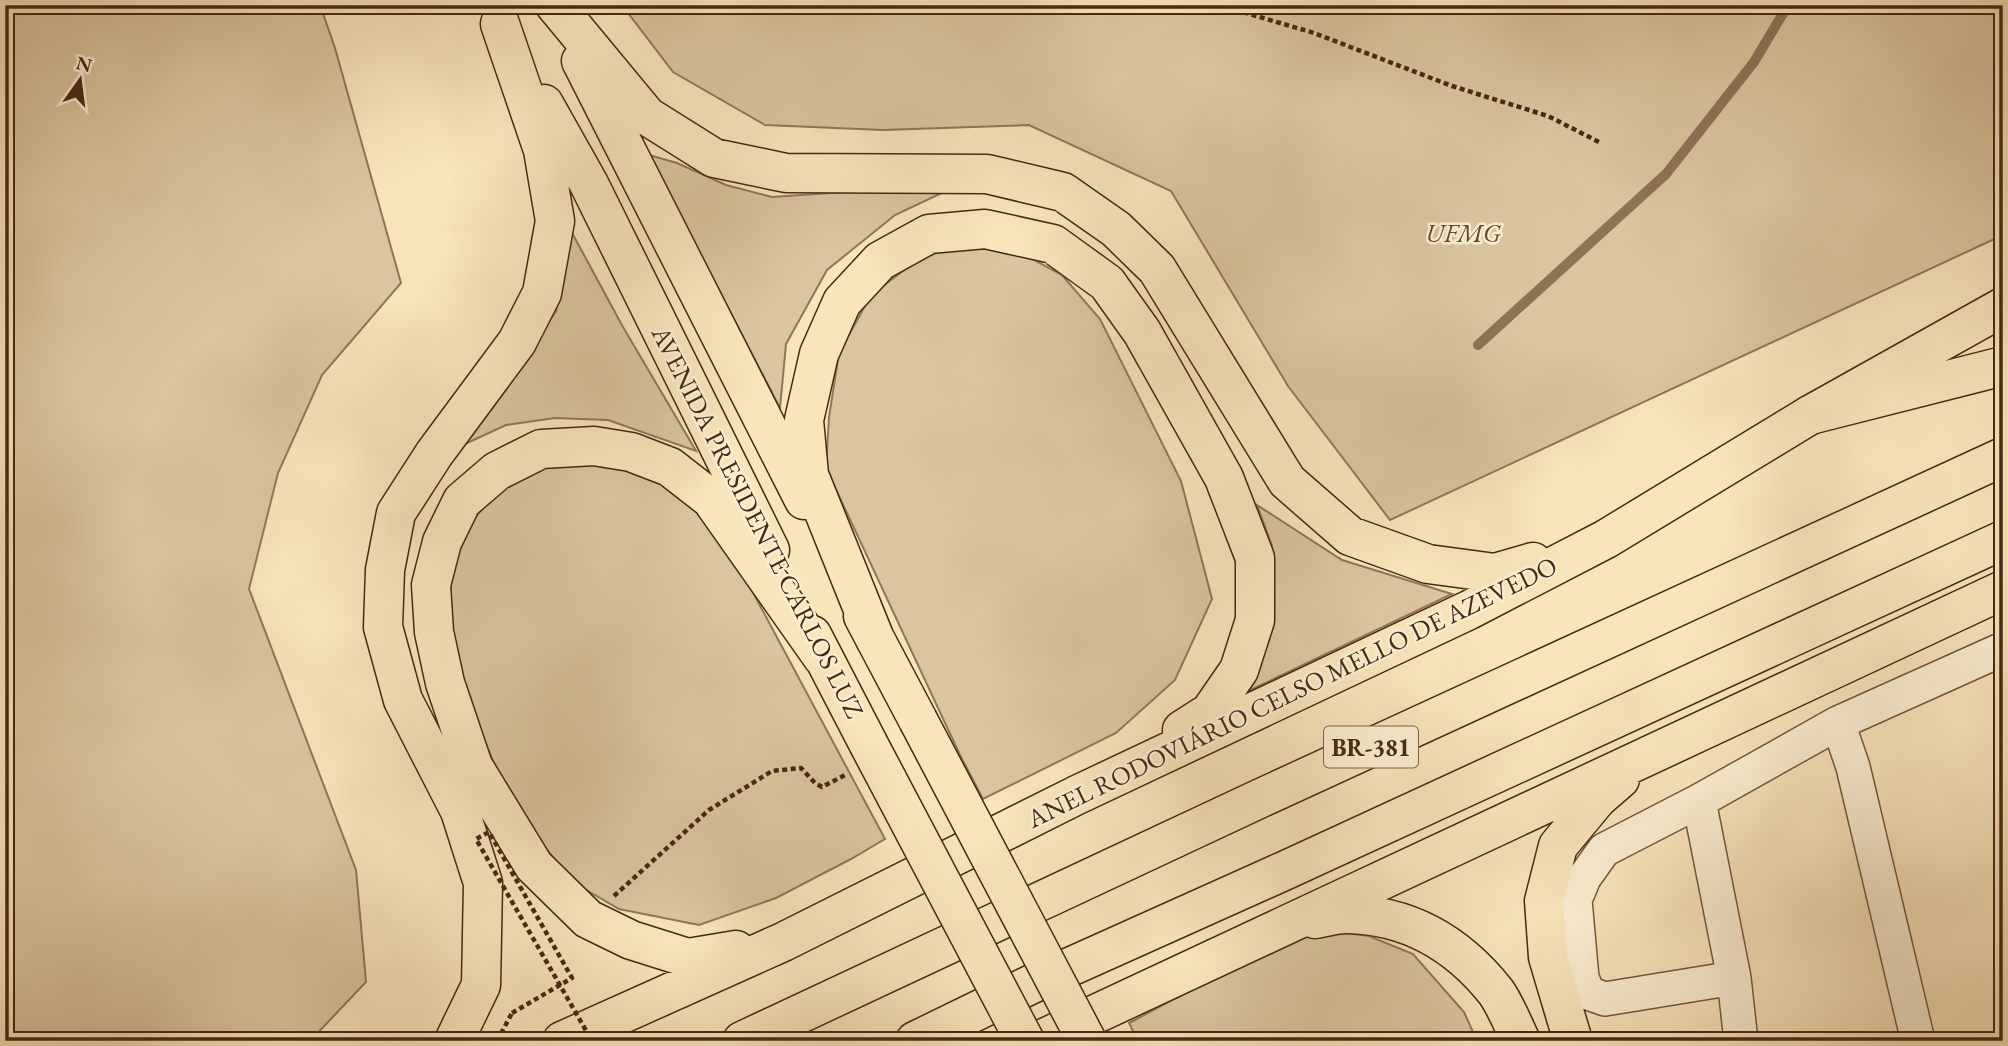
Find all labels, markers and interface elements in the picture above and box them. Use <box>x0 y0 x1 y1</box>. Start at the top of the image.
north arrow <box>46 46 116 116</box>
text: N <box>74 50 95 78</box>
park label: UFMG <box>1425 216 1502 250</box>
street label: AVENIDA PRESIDENTE CARLOS LUZ <box>643 319 872 724</box>
street label: ANEL RODOVIÁRIO CELSO MELLO DE AZEVEDO <box>1020 548 1563 836</box>
road number: BR-381 <box>1324 726 1418 768</box>

